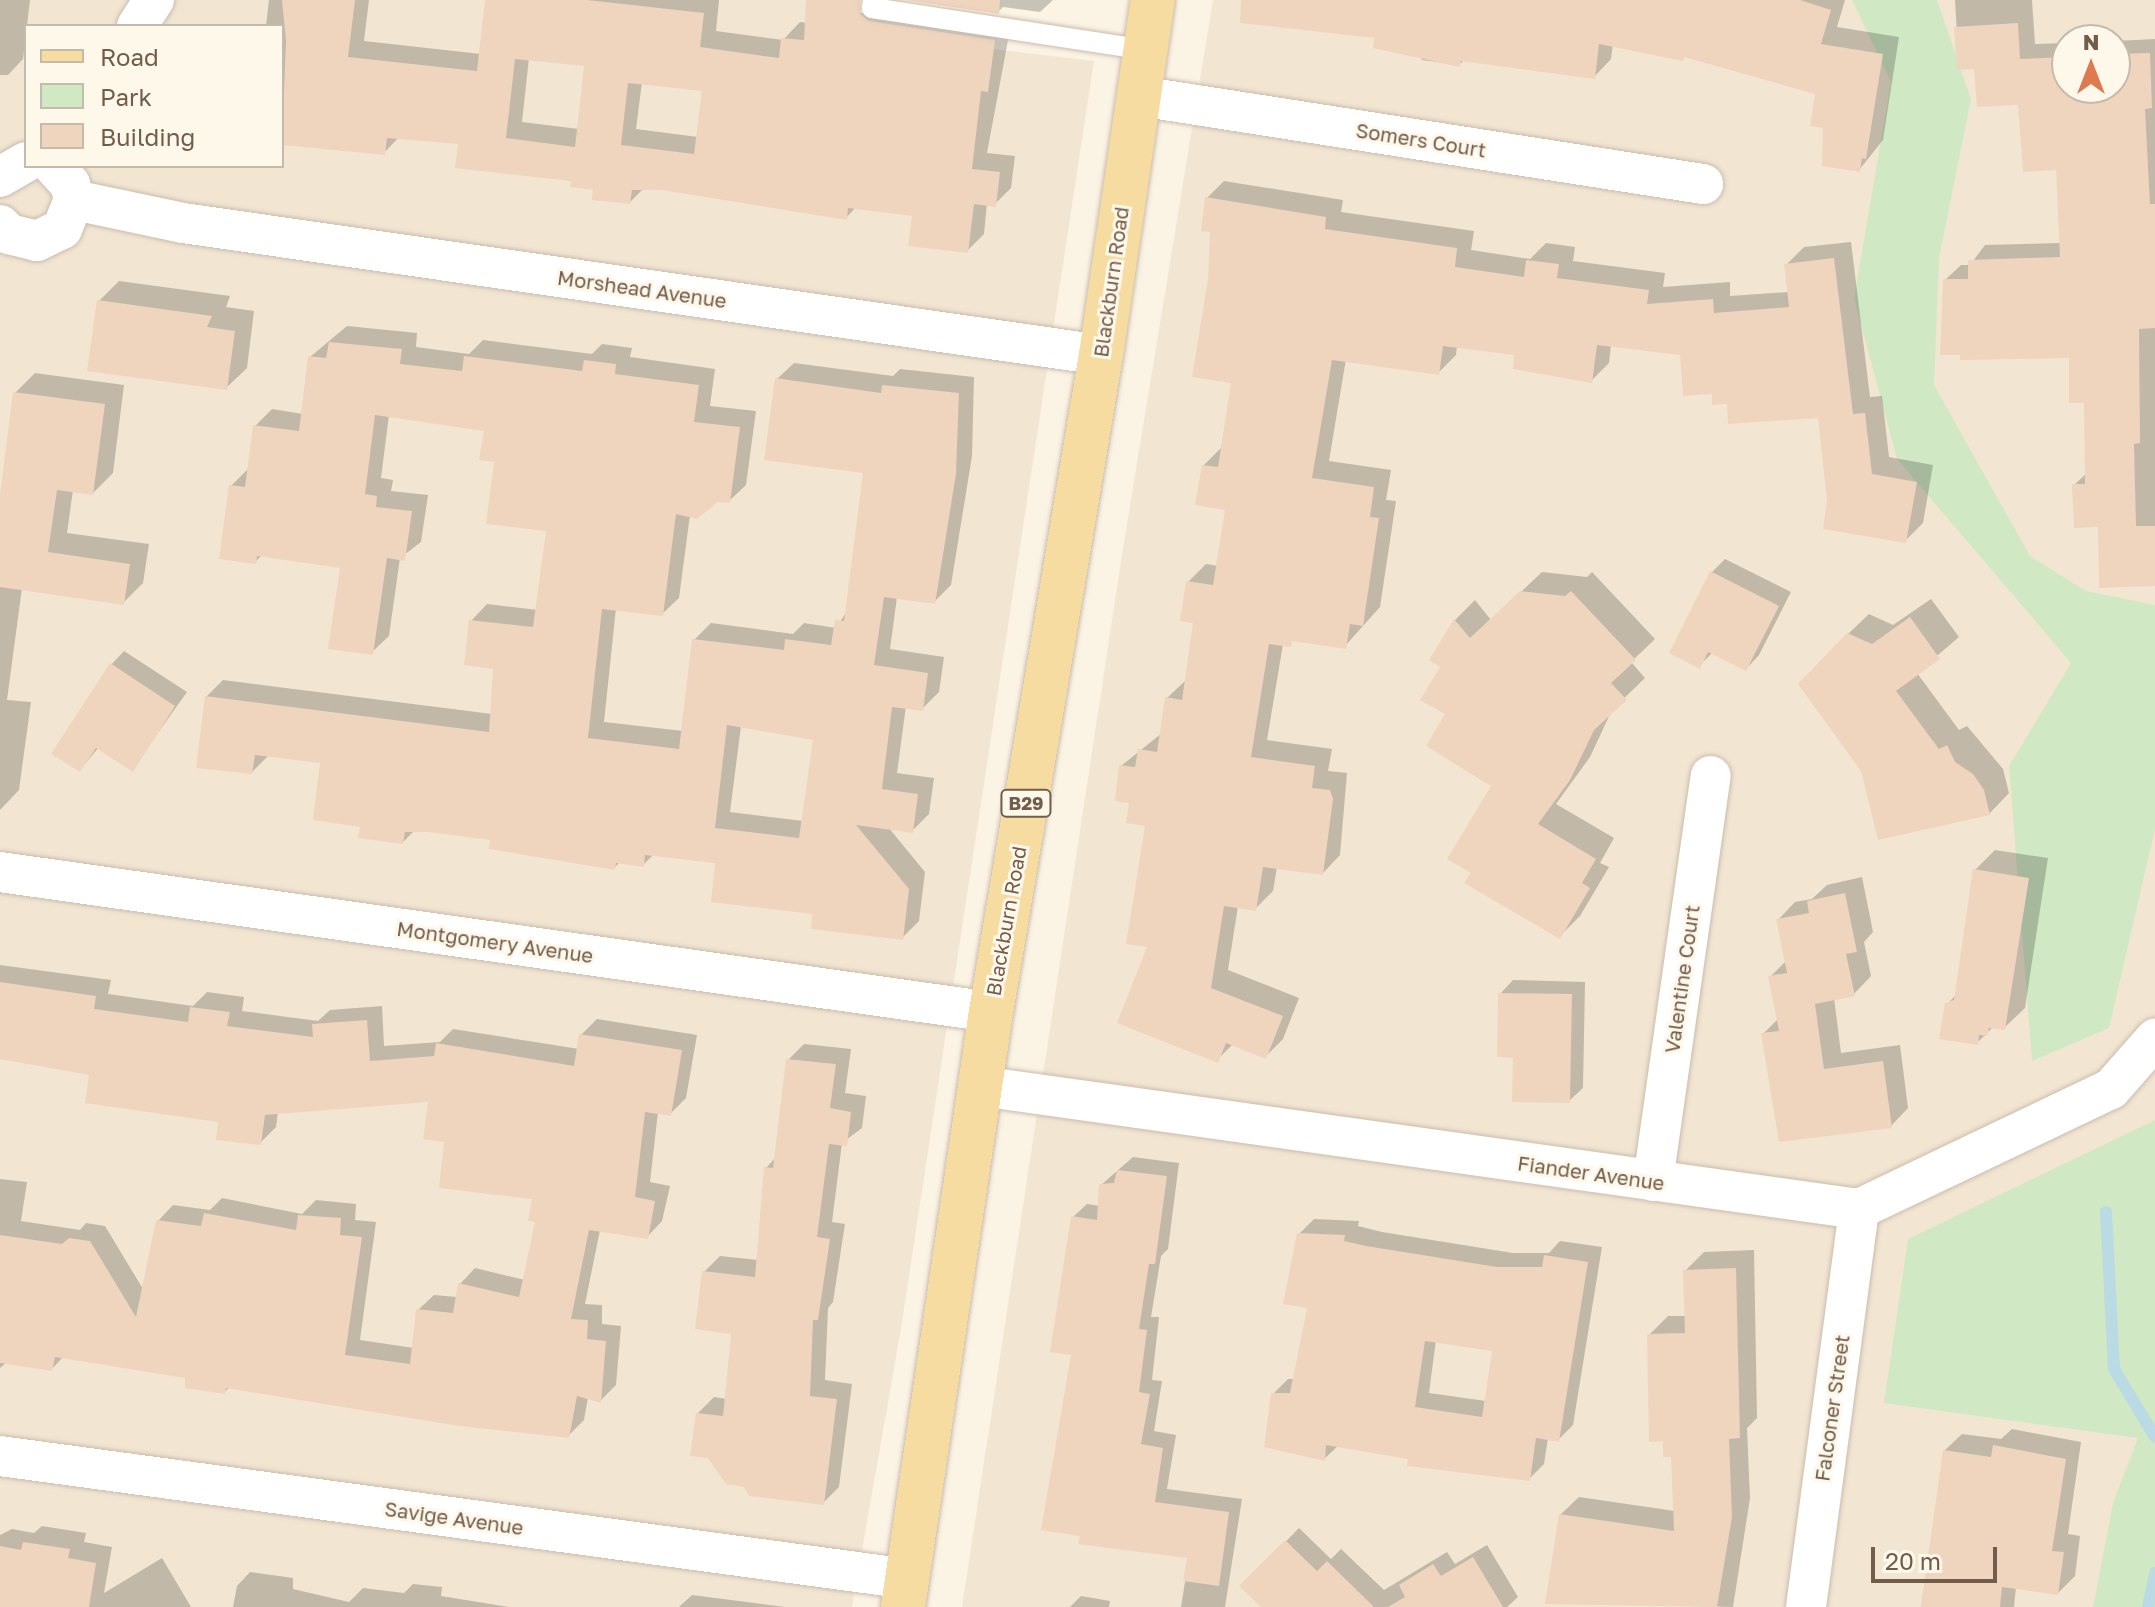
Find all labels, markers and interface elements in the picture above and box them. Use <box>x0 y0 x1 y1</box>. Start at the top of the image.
legend <box>24 24 284 168</box>
north arrow <box>2051 24 2131 104</box>
text: N <box>2083 28 2099 55</box>
text: Road <box>100 42 159 71</box>
text: Park <box>100 82 152 111</box>
street label: Somers Court <box>1354 118 1488 162</box>
text: Building <box>100 122 195 151</box>
street label: Blackburn Road <box>1089 205 1133 359</box>
street label: Morshead Avenue <box>556 265 728 313</box>
road number: B29 <box>1000 789 1052 817</box>
street label: Blackburn Road <box>981 844 1031 998</box>
street label: Valentine Court <box>1660 903 1704 1055</box>
street label: Montgomery Avenue <box>395 916 595 968</box>
street label: Fiander Avenue <box>1516 1151 1666 1195</box>
street label: Falconer Street <box>1810 1333 1854 1483</box>
street label: Savige Avenue <box>383 1496 525 1540</box>
scale bar <box>1875 1531 2001 1581</box>
text: 20 m <box>1885 1546 1941 1575</box>

